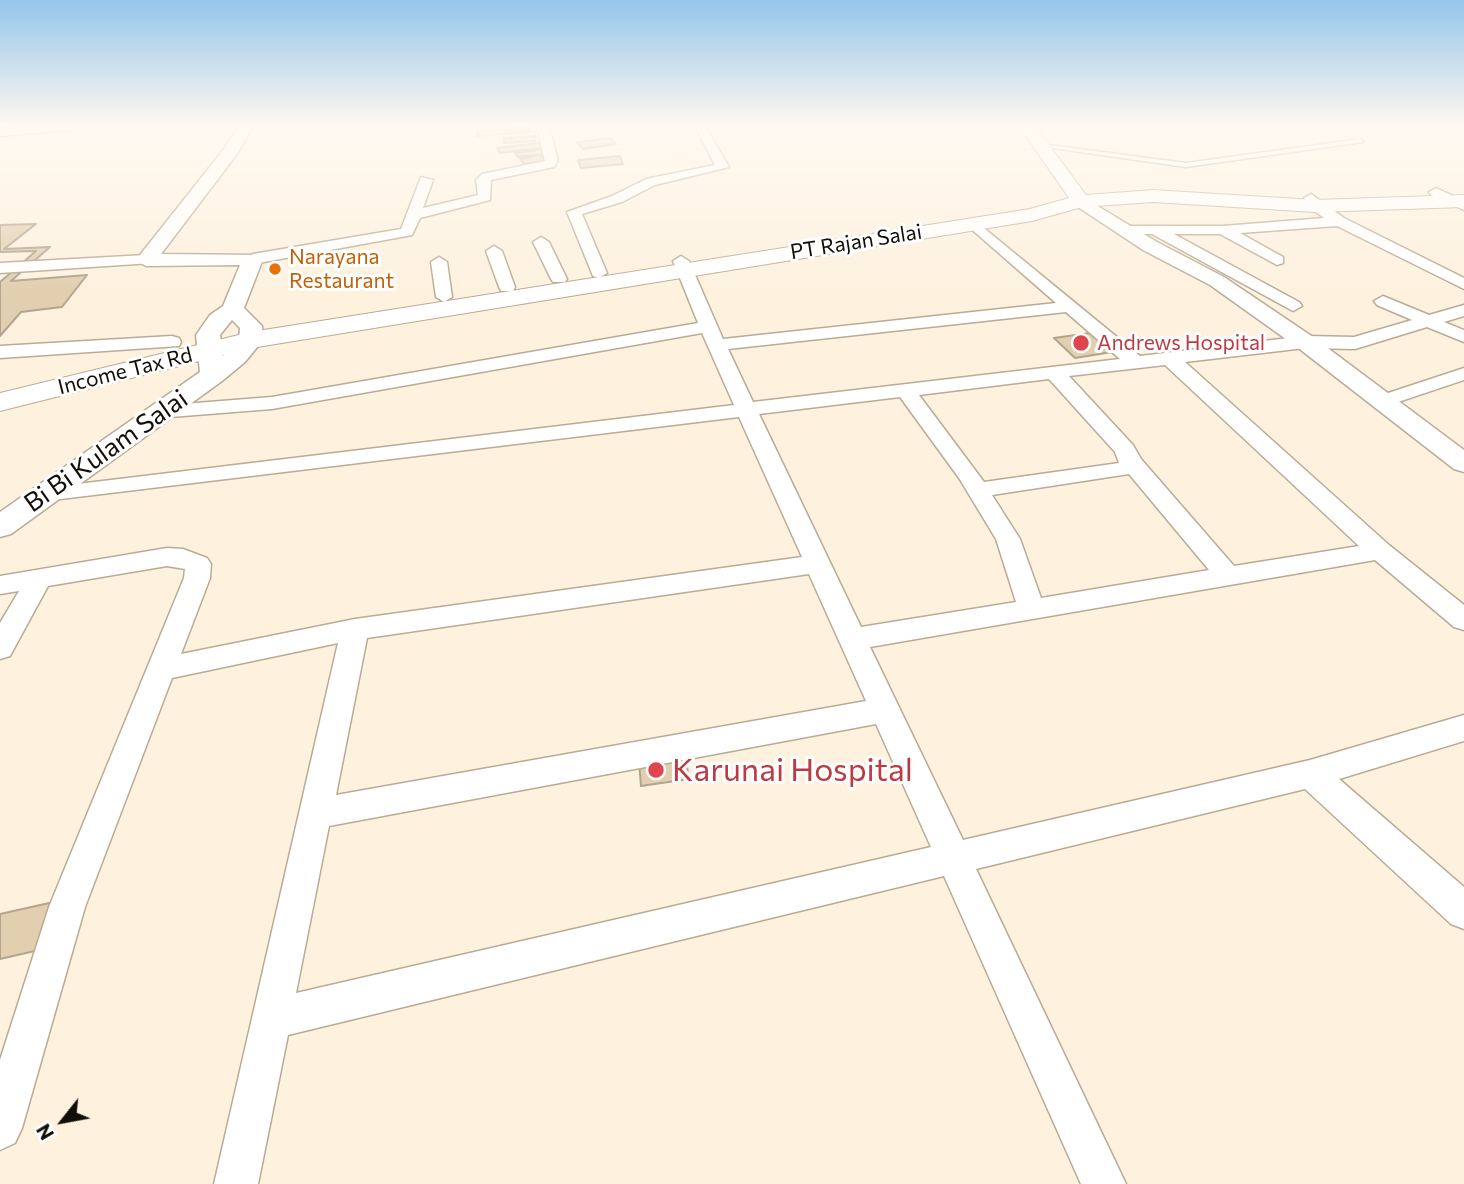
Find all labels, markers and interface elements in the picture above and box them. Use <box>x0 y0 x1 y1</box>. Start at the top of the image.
street label: PT Rajan Salai <box>788 219 924 265</box>
place label: Narayana Restaurant <box>289 244 394 294</box>
marker: Narayana Restaurant <box>267 261 283 277</box>
place label: Andrews Hospital <box>1097 330 1265 356</box>
marker: Andrews Hospital <box>1071 333 1091 353</box>
street label: Income Tax Rd <box>55 342 195 400</box>
street label: Bi Bi Kulam Salai <box>18 383 194 519</box>
place label: Karunai Hospital <box>672 751 913 789</box>
marker: Karunai Hospital <box>646 760 666 780</box>
north arrow <box>28 1086 98 1156</box>
text: N <box>31 1120 58 1144</box>

